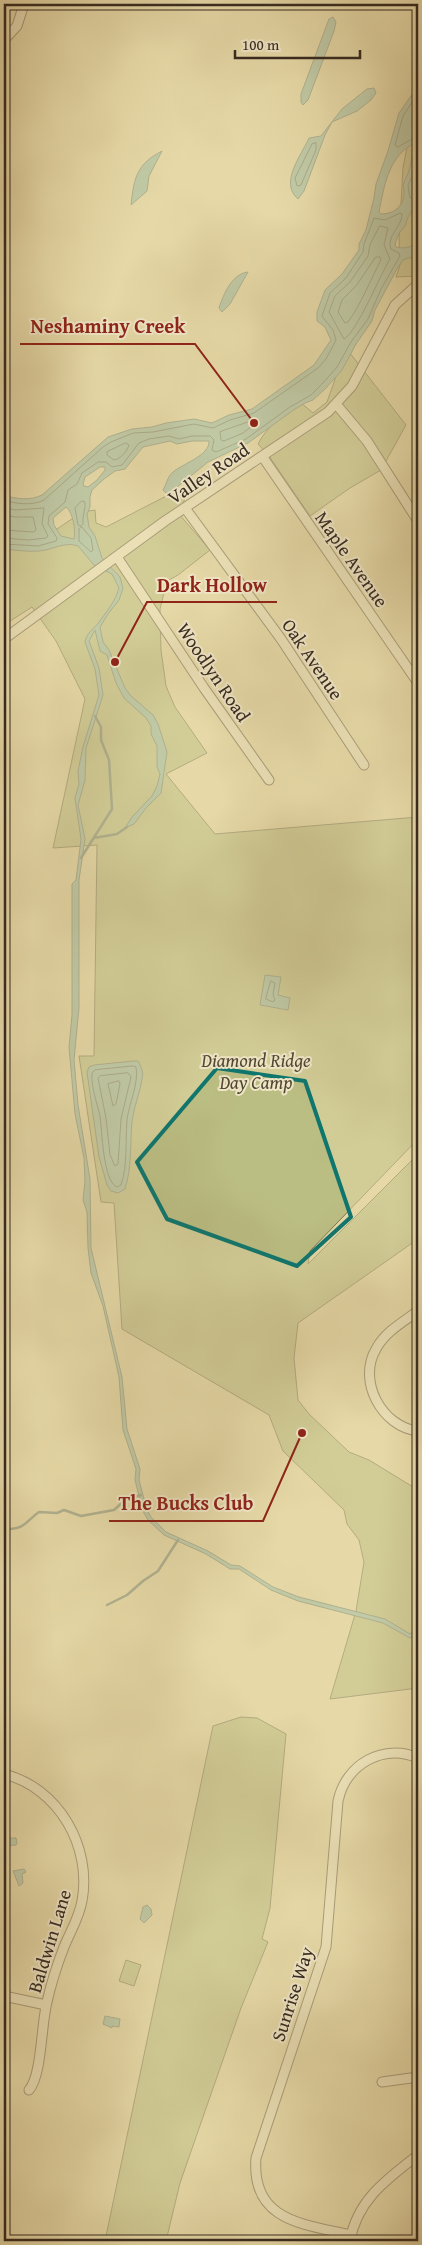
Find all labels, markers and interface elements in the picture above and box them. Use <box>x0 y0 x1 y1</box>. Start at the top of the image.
scale bar <box>235 28 360 60</box>
text: 100 m <box>242 34 280 55</box>
callout: Neshaminy Creek <box>20 309 195 344</box>
text: Neshaminy Creek <box>31 311 186 340</box>
street label: Valley Road <box>161 435 255 511</box>
street label: Maple Avenue <box>309 505 396 613</box>
callout: Dark Hollow <box>147 567 277 602</box>
text: Dark Hollow <box>157 570 268 599</box>
street label: Oak Avenue <box>275 613 351 705</box>
street label: Woodlyn Road <box>170 617 258 728</box>
park label: Diamond Ridge Day Camp <box>200 1046 311 1096</box>
callout: The Bucks Club <box>109 1486 263 1521</box>
text: The Bucks Club <box>119 1488 254 1517</box>
street label: Baldwin Lane <box>20 1886 78 1996</box>
street label: Sunrise Way <box>264 1943 321 2045</box>

